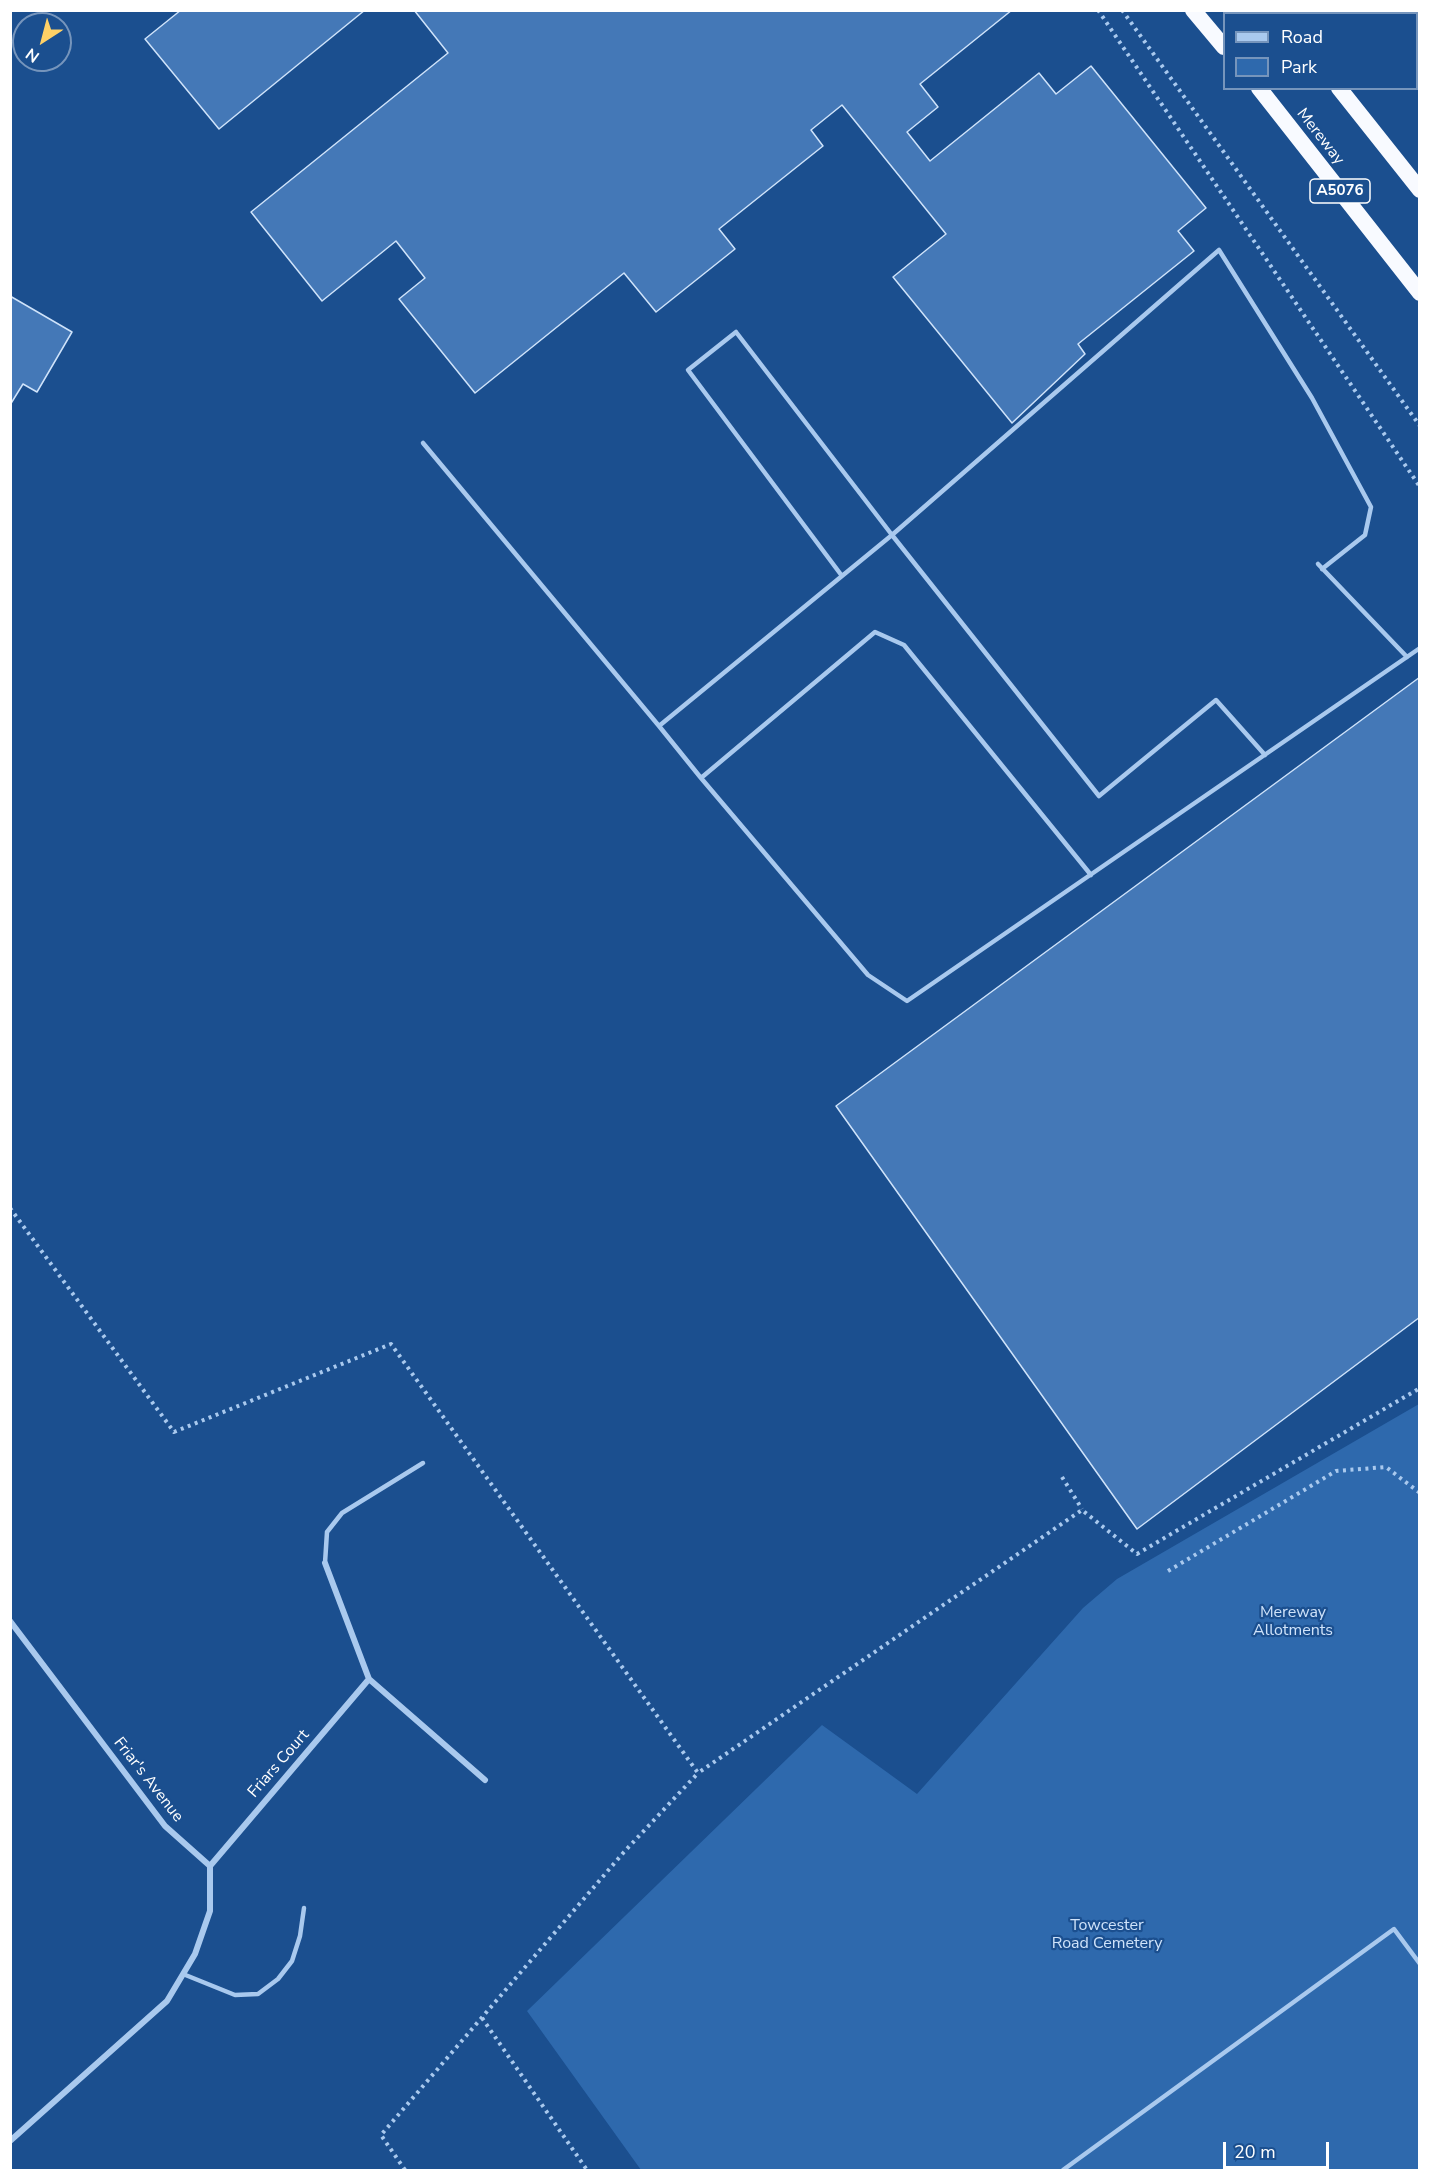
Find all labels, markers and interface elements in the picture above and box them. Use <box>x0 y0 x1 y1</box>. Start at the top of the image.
north arrow <box>12 12 72 72</box>
legend <box>1223 12 1418 90</box>
text: Road <box>1281 25 1323 49</box>
text: N <box>21 43 44 67</box>
text: Park <box>1281 55 1317 79</box>
street label: Mereway <box>1292 105 1348 169</box>
road number: A5076 <box>1310 179 1370 203</box>
park label: Mereway Allotments <box>1253 1603 1333 1641</box>
street label: Friars Court <box>244 1726 314 1802</box>
street label: Friar's Avenue <box>109 1734 187 1826</box>
park label: Towcester Road Cemetery <box>1052 1916 1162 1954</box>
scale bar <box>1226 2130 1332 2168</box>
text: 20 m <box>1234 2140 1276 2164</box>

